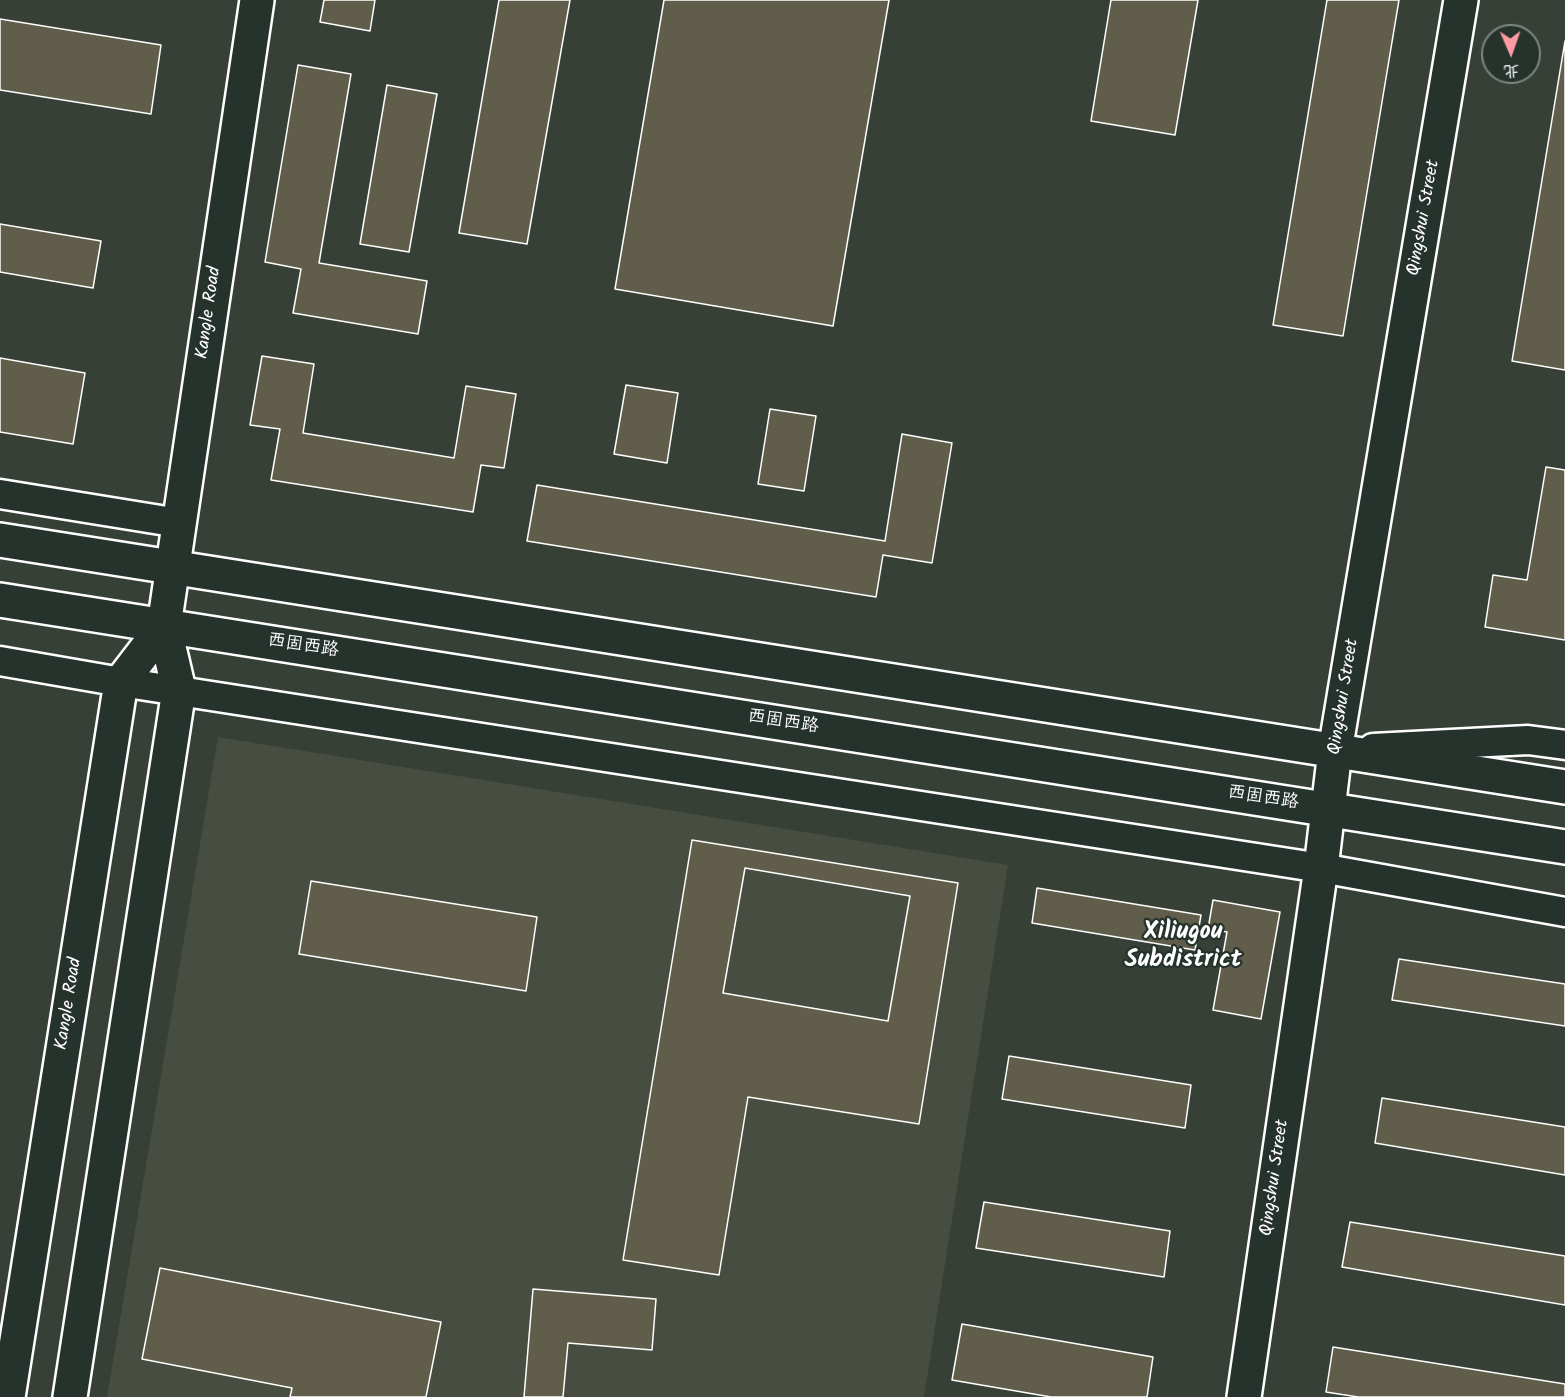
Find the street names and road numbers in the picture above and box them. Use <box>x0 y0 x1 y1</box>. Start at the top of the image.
street label: Qingshui Street <box>1404 158 1446 278</box>
street label: Kangle Road <box>193 265 227 361</box>
street label: 西固西路 <box>266 631 340 663</box>
street label: Qingshui Street <box>1325 637 1365 757</box>
street label: 西固西路 <box>746 707 820 739</box>
street label: 西固西路 <box>1226 783 1300 815</box>
street label: Kangle Road <box>52 956 88 1052</box>
street label: Qingshui Street <box>1257 1119 1295 1237</box>

